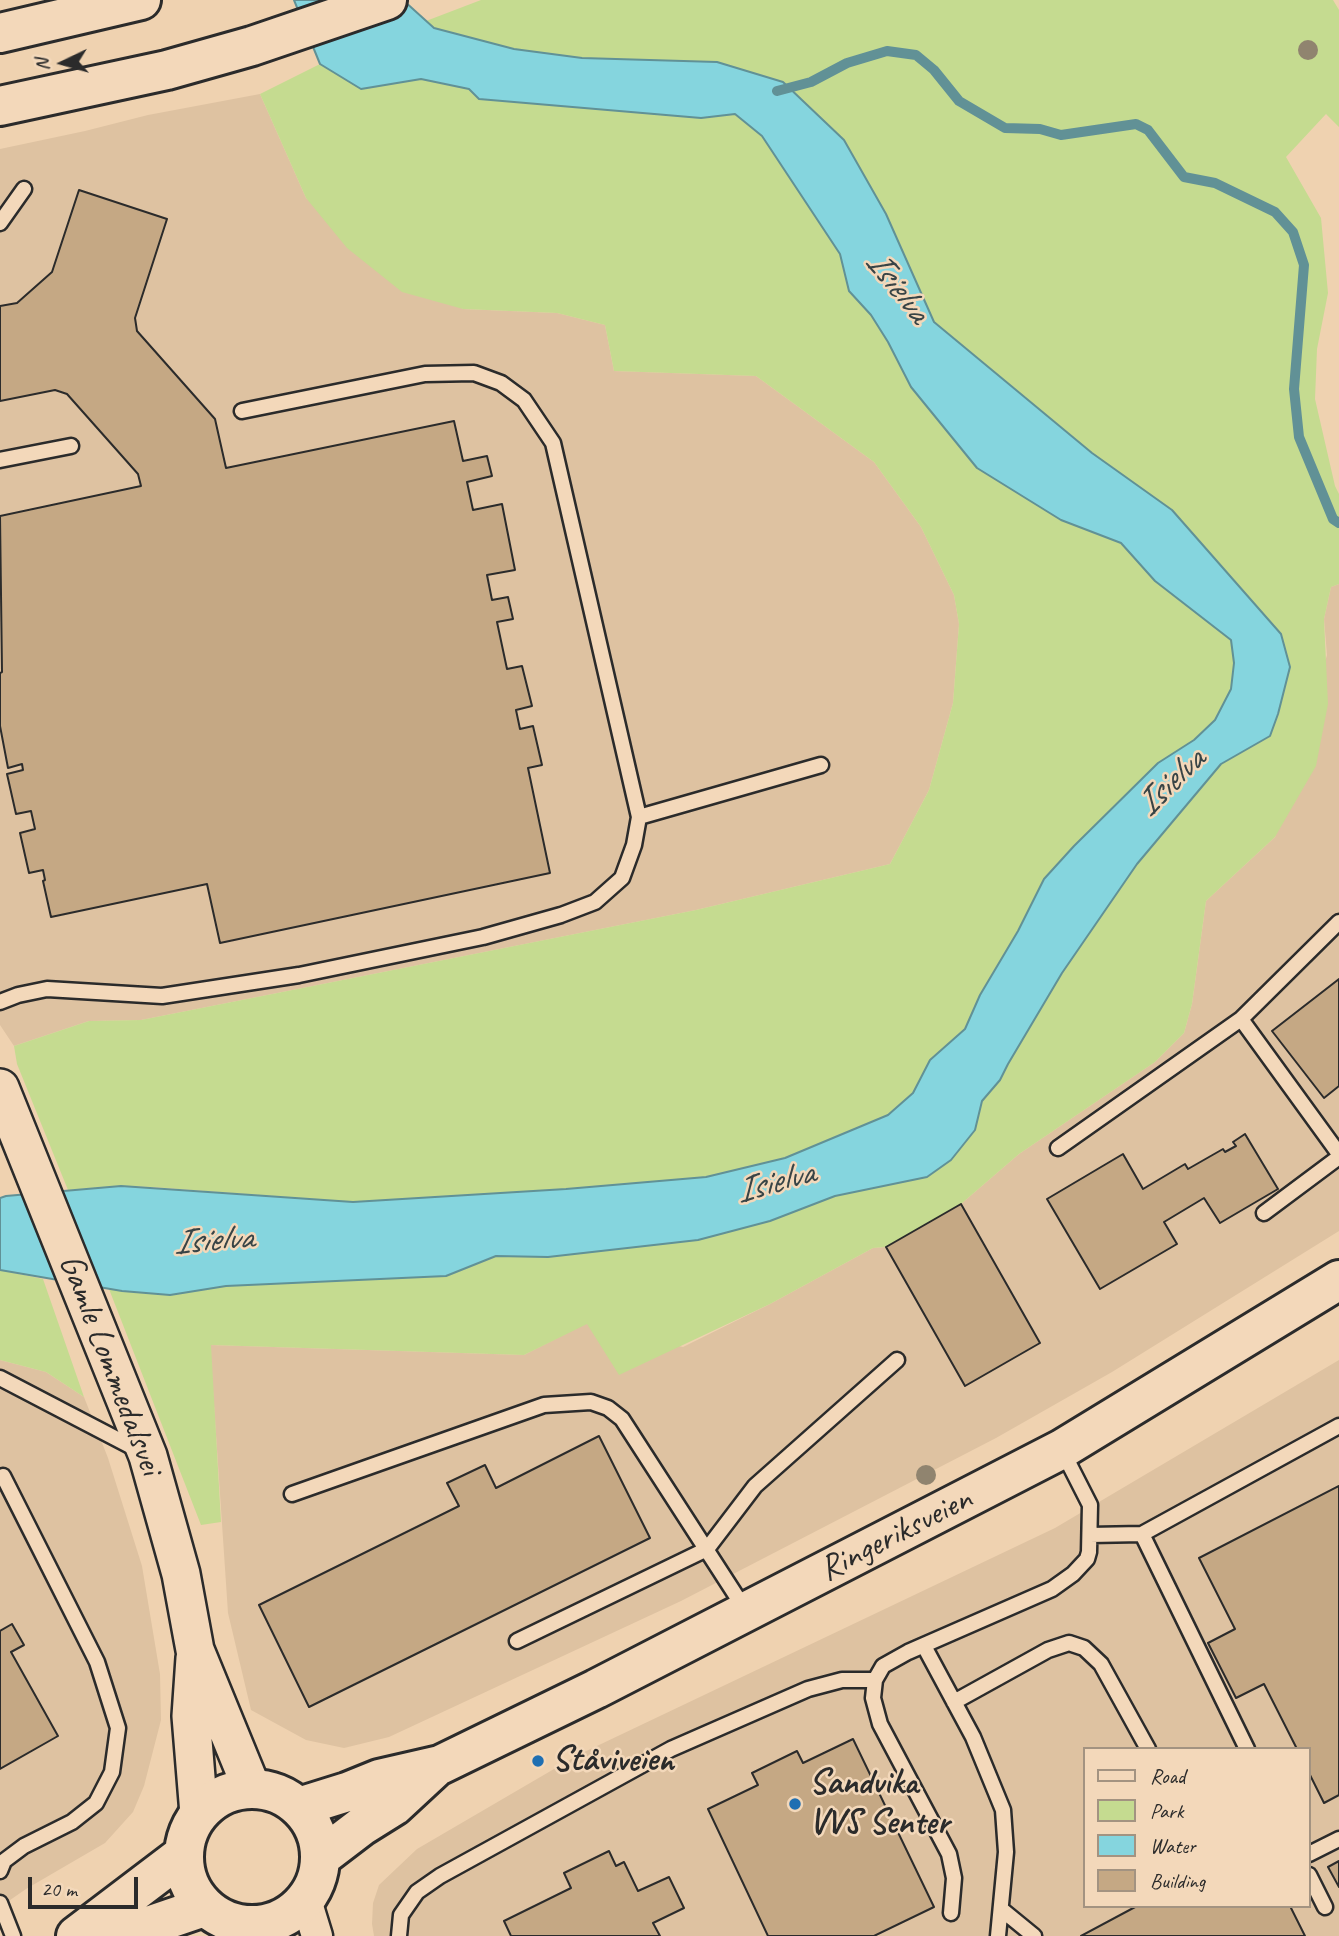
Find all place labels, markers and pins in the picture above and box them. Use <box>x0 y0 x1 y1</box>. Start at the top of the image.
place label: Ståviveien <box>552 1740 674 1782</box>
marker: Ståviveien <box>530 1753 546 1769</box>
place label: Sandvika VVS Senter <box>809 1763 949 1845</box>
marker: Sandvika VVS Senter <box>787 1796 803 1812</box>

